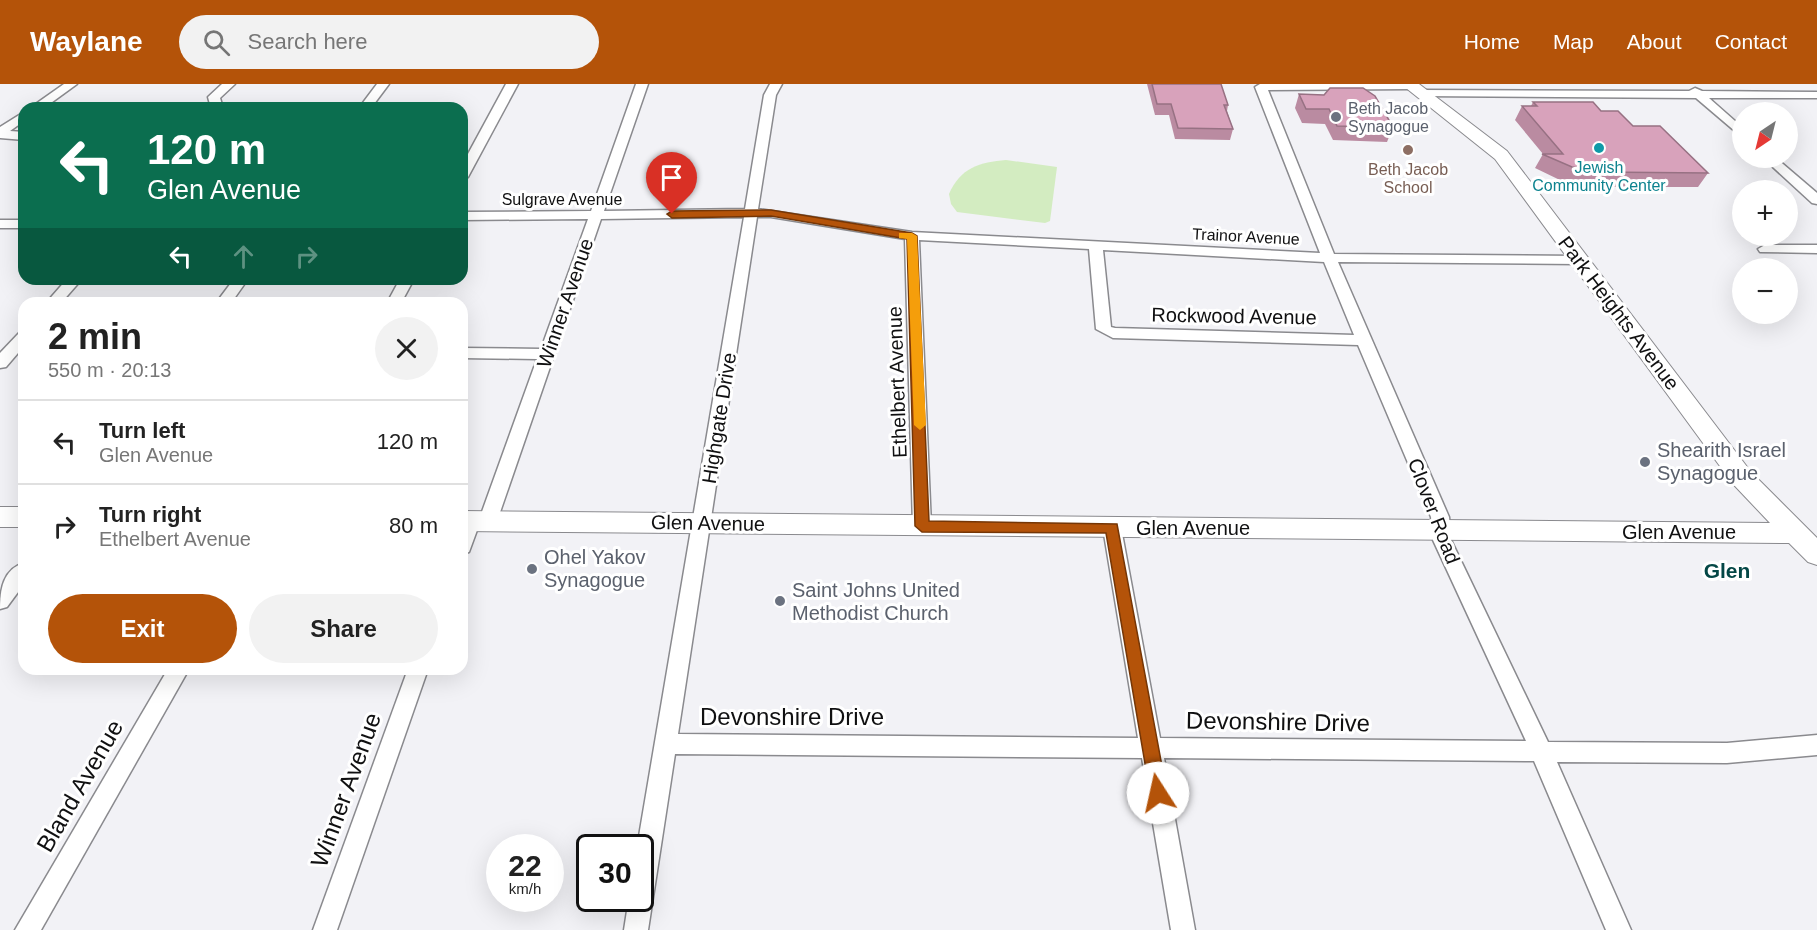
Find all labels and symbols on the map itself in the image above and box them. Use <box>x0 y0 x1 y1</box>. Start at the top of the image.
place label: Beth Jacob Synagogue <box>1348 100 1429 135</box>
north arrow <box>1732 102 1798 168</box>
marker: Beth Jacob Synagogue <box>1329 110 1343 124</box>
marker: Jewish Community Center <box>1592 141 1606 155</box>
marker: Beth Jacob School <box>1401 143 1415 157</box>
pin <box>646 152 697 214</box>
place label: Jewish Community Center <box>1532 159 1666 194</box>
place label: Beth Jacob School <box>1368 161 1448 196</box>
street label: Sulgrave Avenue <box>502 191 622 208</box>
street label: Trainor Avenue <box>1192 225 1300 248</box>
street label: Park Heights Avenue <box>1554 232 1684 394</box>
street label: Winner Avenue <box>533 235 597 371</box>
street label: Rockwood Avenue <box>1151 304 1317 328</box>
street label: Ethelbert Avenue <box>883 306 911 458</box>
street label: Highgate Drive <box>698 351 740 485</box>
place label: Shearith Israel Synagogue <box>1657 439 1786 484</box>
street label: Clover Road <box>1404 455 1464 567</box>
marker: Shearith Israel Synagogue <box>1638 455 1652 469</box>
street label: Glen Avenue <box>651 511 765 535</box>
street label: Glen Avenue <box>1136 517 1250 539</box>
street label: Glen Avenue <box>1622 521 1736 543</box>
place label: Ohel Yakov Synagogue <box>544 546 646 591</box>
district label: Glen <box>1704 559 1750 582</box>
marker: Ohel Yakov Synagogue <box>525 562 539 576</box>
place label: Saint Johns United Methodist Church <box>792 579 960 624</box>
marker: Saint Johns United Methodist Church <box>773 594 787 608</box>
street label: Devonshire Drive <box>700 703 884 730</box>
street label: Devonshire Drive <box>1186 706 1370 737</box>
street label: Winner Avenue <box>305 709 386 871</box>
street label: Bland Avenue <box>31 715 128 856</box>
position arrow <box>1126 761 1190 825</box>
speed limit sign: 30 <box>576 834 654 912</box>

